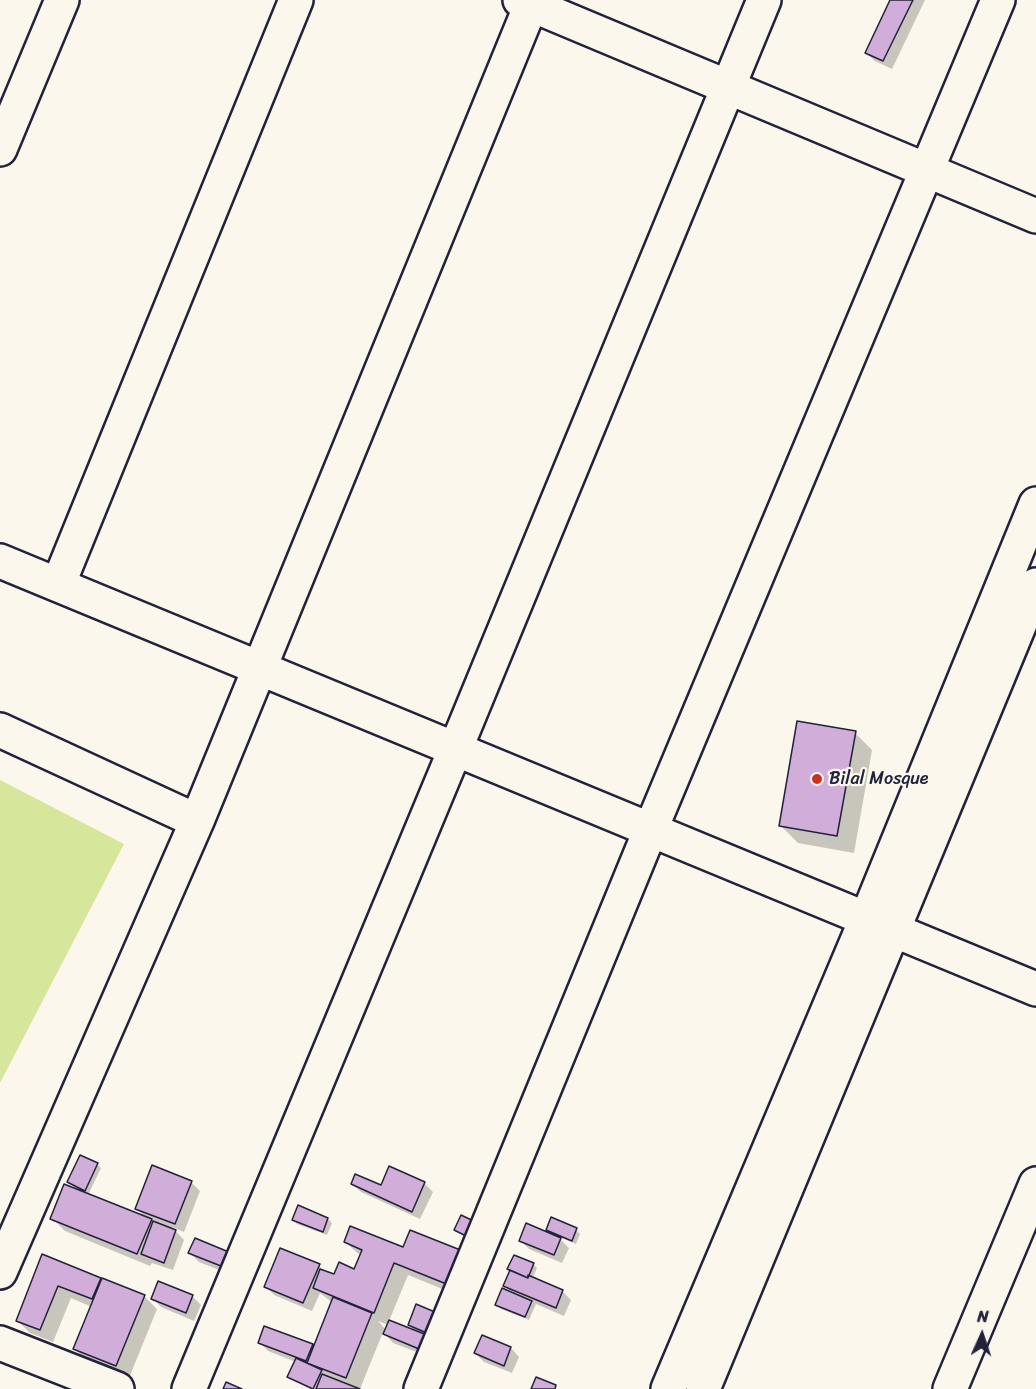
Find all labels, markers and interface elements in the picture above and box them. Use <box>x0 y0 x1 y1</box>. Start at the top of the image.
place label: Bilal Mosque <box>829 768 929 790</box>
marker: Bilal Mosque <box>810 772 824 786</box>
text: N <box>977 1302 989 1331</box>
north arrow <box>952 1305 1012 1365</box>

